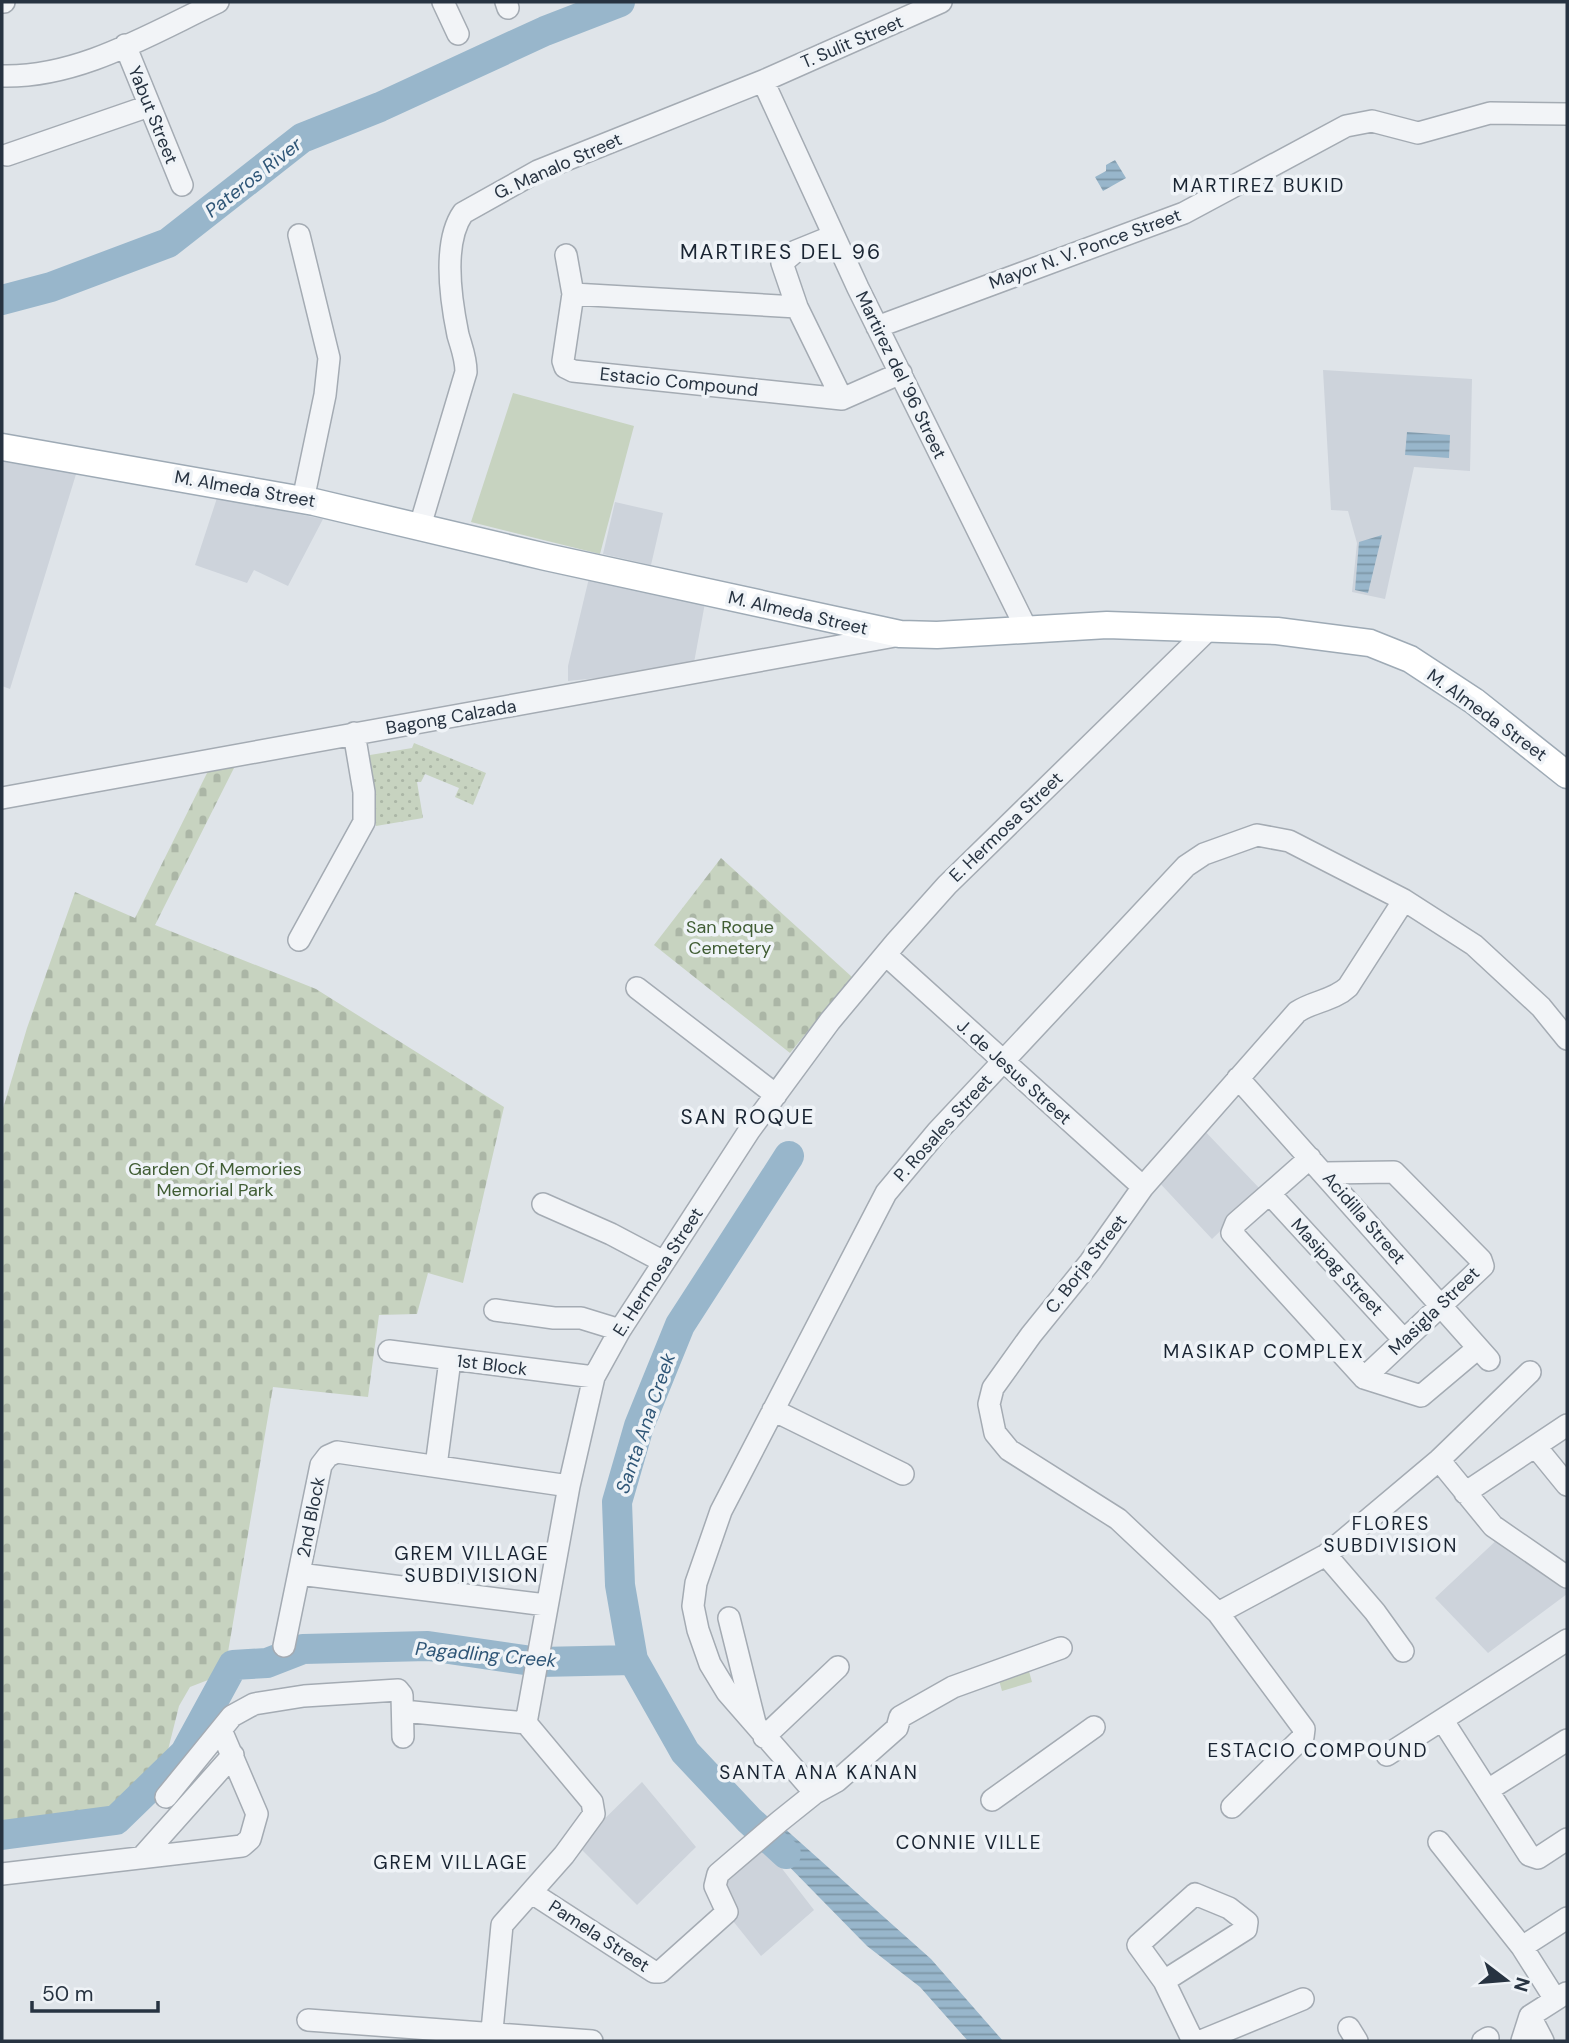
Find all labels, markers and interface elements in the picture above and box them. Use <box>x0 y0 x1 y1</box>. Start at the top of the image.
street label: T. Sulit Street <box>797 10 907 74</box>
street label: Yabut Street <box>123 63 183 167</box>
street label: G. Manalo Street <box>490 127 626 205</box>
water label: Pateros River <box>200 131 307 223</box>
district label: MARTIREZ BUKID <box>1173 173 1345 198</box>
street label: Mayor N. V. Ponce Street <box>986 203 1184 295</box>
district label: MARTIRES DEL 96 <box>680 238 882 266</box>
street label: Martirez del '96 Street <box>850 287 952 463</box>
street label: Estacio Compound <box>599 362 759 402</box>
street label: M. Almeda Street <box>173 465 317 513</box>
street label: M. Almeda Street <box>726 585 870 641</box>
street label: M. Almeda Street <box>1422 663 1552 767</box>
street label: Bagong Calzada <box>384 694 518 740</box>
street label: E. Hermosa Street <box>944 767 1068 887</box>
park label: San Roque Cemetery <box>686 915 774 960</box>
street label: J. de Jesus Street <box>951 1014 1077 1130</box>
street label: P. Rosales Street <box>888 1069 998 1187</box>
district label: SAN ROQUE <box>681 1103 815 1131</box>
park label: Garden Of Memories Memorial Park <box>128 1157 302 1202</box>
street label: Acidilla Street <box>1317 1167 1411 1269</box>
street label: E. Hermosa Street <box>607 1203 709 1341</box>
street label: C. Borja Street <box>1040 1210 1132 1318</box>
street label: Masipag Street <box>1286 1213 1388 1321</box>
street label: Masigla Street <box>1383 1261 1485 1361</box>
district label: MASIKAP COMPLEX <box>1163 1339 1365 1364</box>
street label: 1st Block <box>455 1349 529 1381</box>
water label: Santa Ana Creek <box>610 1349 681 1497</box>
street label: 2nd Block <box>291 1475 331 1559</box>
district label: FLORES SUBDIVISION <box>1324 1511 1458 1558</box>
district label: GREM VILLAGE SUBDIVISION <box>394 1541 550 1588</box>
water label: Pagadling Creek <box>414 1636 558 1673</box>
district label: ESTACIO COMPOUND <box>1208 1738 1428 1763</box>
district label: SANTA ANA KANAN <box>719 1760 919 1785</box>
district label: CONNIE VILLE <box>896 1830 1042 1855</box>
district label: GREM VILLAGE <box>373 1850 529 1875</box>
street label: Pamela Street <box>544 1894 654 1978</box>
north arrow <box>1471 1945 1541 2015</box>
scale bar <box>32 1969 158 2013</box>
text: N <box>1508 1974 1536 1995</box>
text: 50 m <box>42 1980 93 2008</box>

